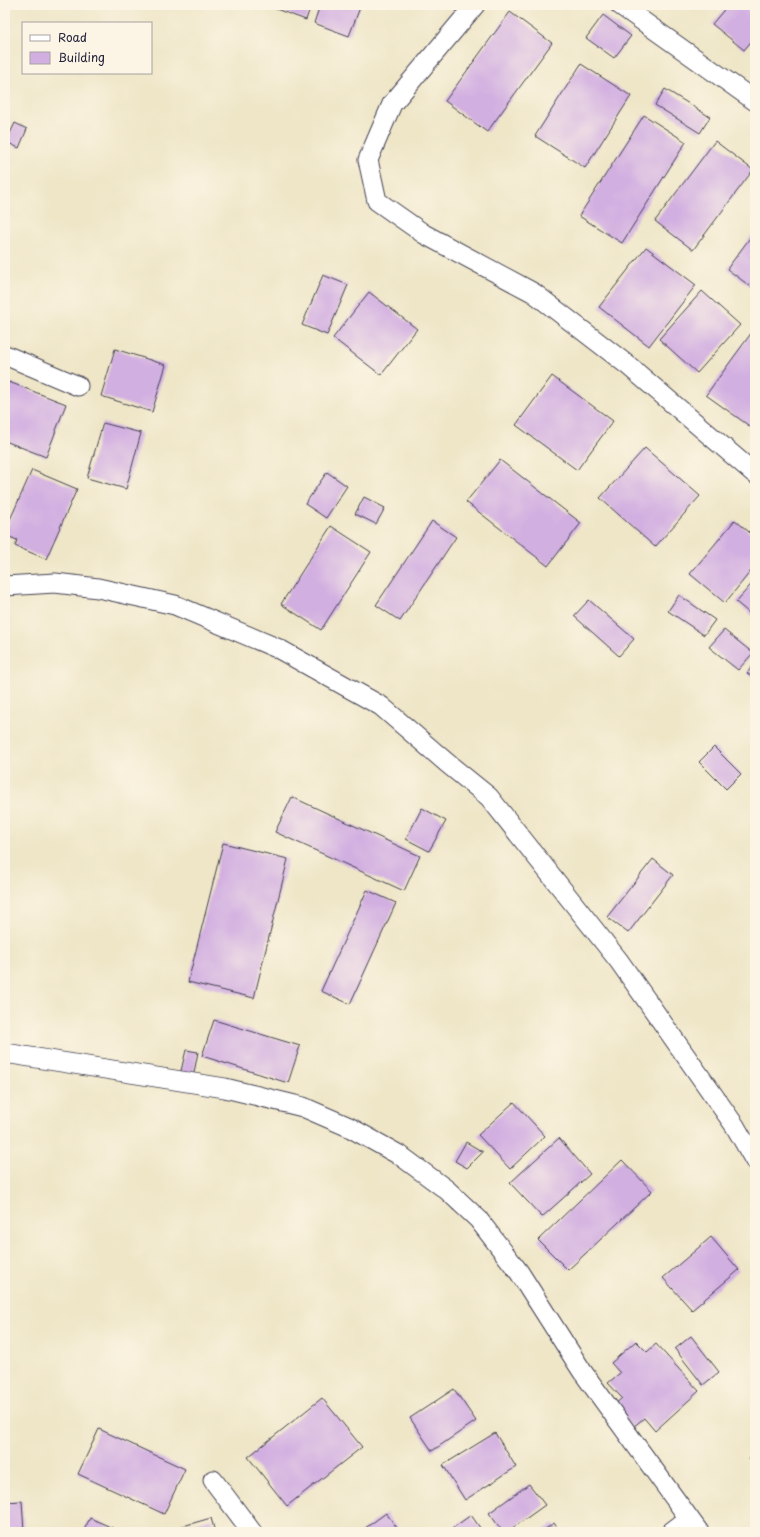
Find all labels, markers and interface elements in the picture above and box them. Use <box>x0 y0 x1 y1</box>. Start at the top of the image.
legend <box>22 22 152 74</box>
text: Road <box>58 28 87 46</box>
text: Building <box>58 48 105 66</box>

